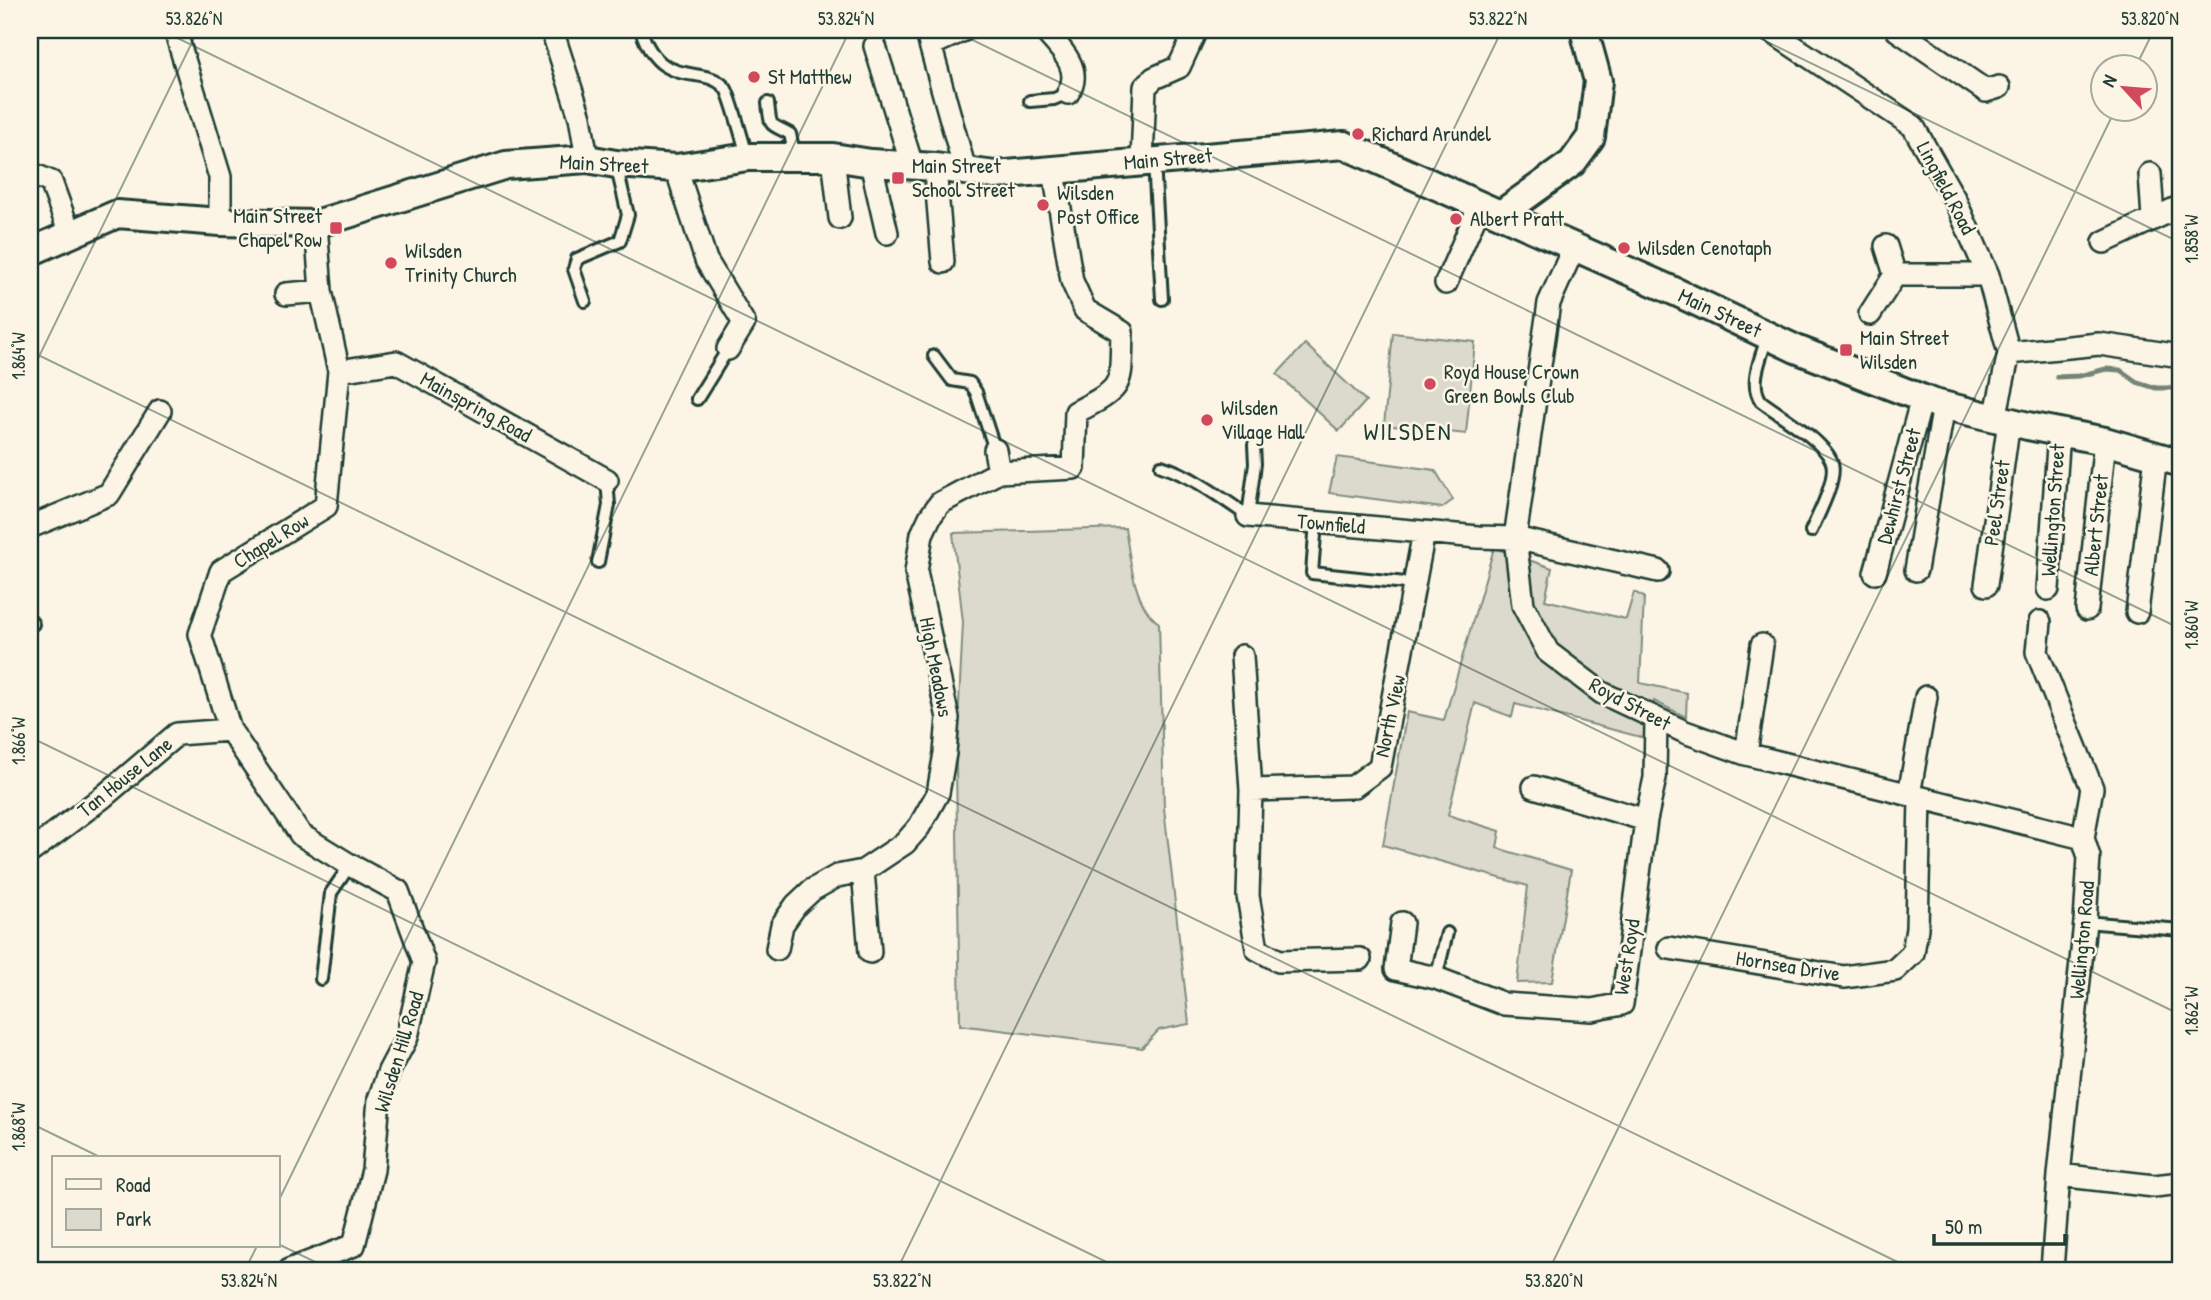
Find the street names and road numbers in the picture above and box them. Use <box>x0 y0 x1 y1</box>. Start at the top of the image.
street label: Lingfield Road <box>1910 136 1983 239</box>
street label: Main Street <box>1123 140 1214 177</box>
street label: Main Street <box>559 147 650 180</box>
street label: Main Street <box>1674 281 1767 345</box>
street label: Mainspring Road <box>415 364 537 449</box>
street label: Dewhirst Street <box>1869 424 1928 547</box>
street label: Wellington Street <box>2033 442 2072 577</box>
street label: Peel Street <box>1976 458 2017 548</box>
street label: Albert Street <box>2076 472 2115 577</box>
street label: Chapel Row <box>227 506 314 575</box>
street label: Townfield <box>1296 506 1366 541</box>
street label: High Meadows <box>913 615 960 719</box>
street label: Royd Street <box>1584 670 1677 738</box>
street label: North View <box>1367 672 1412 760</box>
street label: Tan House Lane <box>71 729 178 824</box>
street label: Wellington Road <box>2062 880 2101 1000</box>
street label: West Royd <box>1606 917 1647 997</box>
street label: Hornsea Drive <box>1734 943 1842 988</box>
street label: Wilsden Hill Road <box>366 988 431 1116</box>

